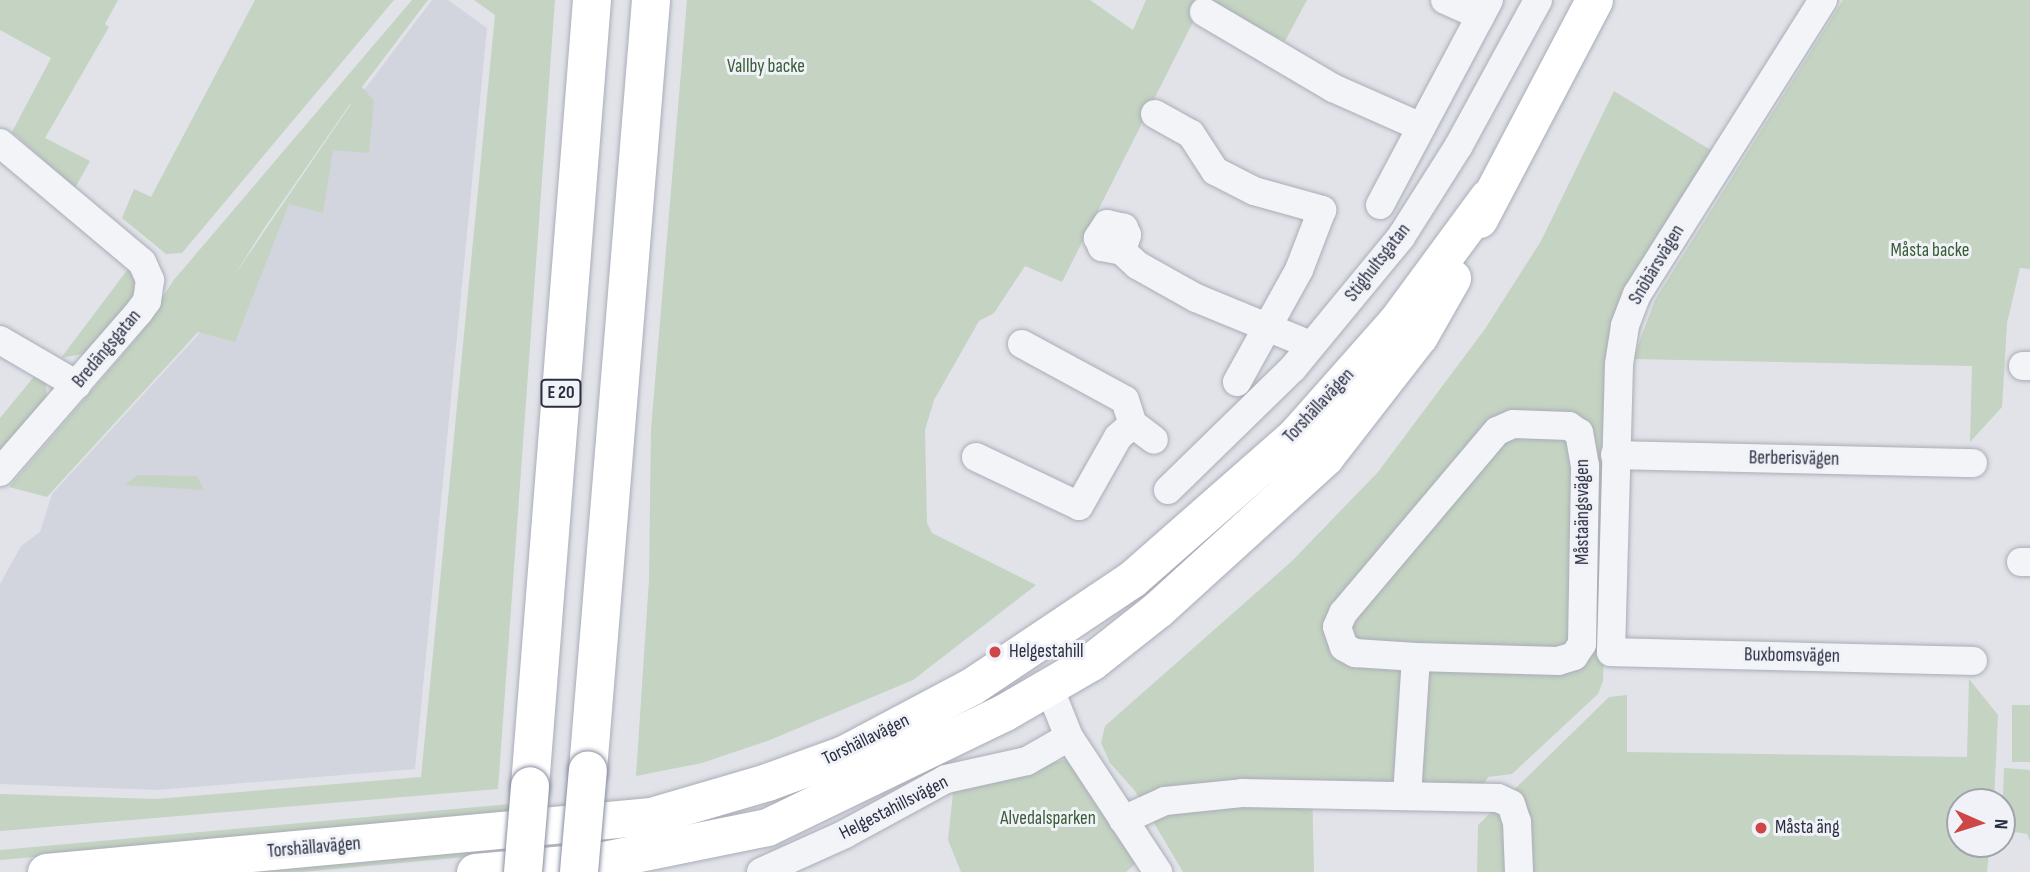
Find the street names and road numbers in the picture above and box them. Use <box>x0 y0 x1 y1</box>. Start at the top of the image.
street label: Stighultsgatan <box>1340 219 1416 307</box>
street label: Snöbärsvägen <box>1624 221 1690 309</box>
street label: Bredängsgatan <box>68 305 146 393</box>
street label: Torshällavägen <box>1279 364 1359 448</box>
road number: E 20 <box>540 379 582 408</box>
street label: Berberisvägen <box>1749 447 1839 471</box>
street label: Måstaängsvägen <box>1572 459 1594 565</box>
street label: Buxbomsvägen <box>1744 644 1840 668</box>
street label: Torshällavägen <box>819 709 913 771</box>
street label: Helgestahillsvägen <box>836 771 952 845</box>
street label: Torshällavägen <box>266 833 362 863</box>

